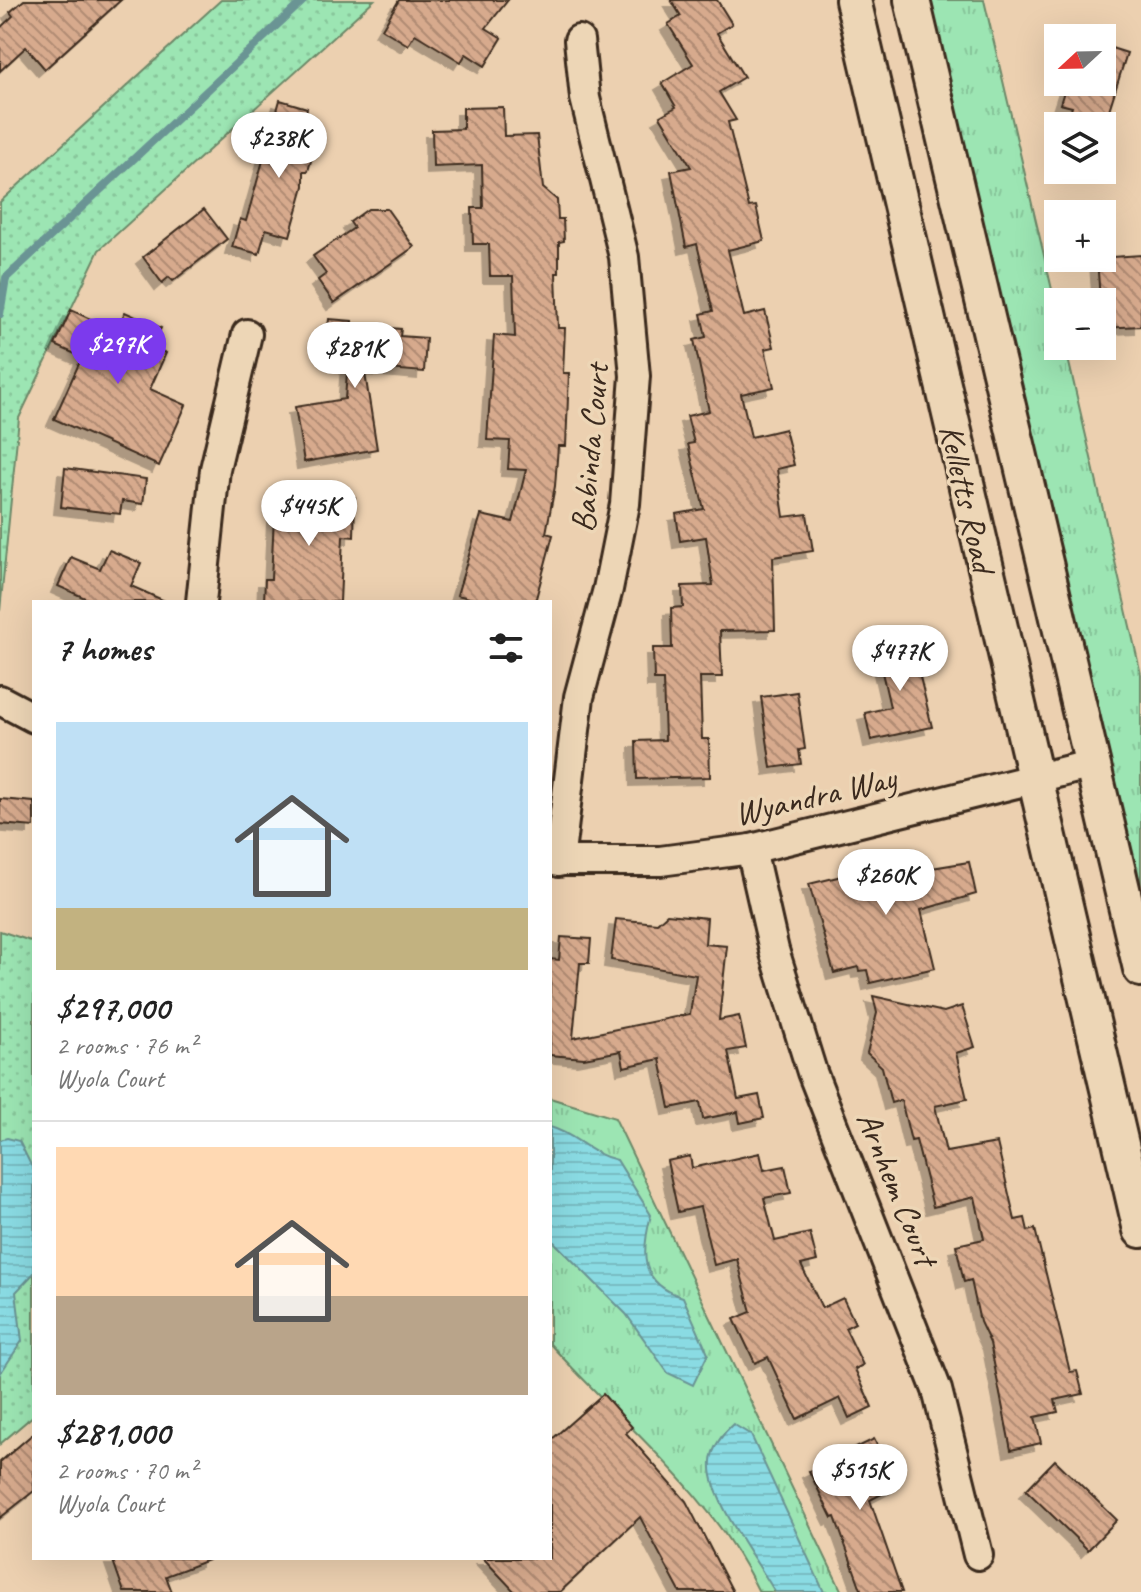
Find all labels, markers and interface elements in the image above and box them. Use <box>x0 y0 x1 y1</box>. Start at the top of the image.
north arrow <box>1044 24 1116 96</box>
map controls <box>1044 24 1116 360</box>
pin: $238K <box>223 112 335 180</box>
button: layers <box>1044 112 1116 184</box>
text: $238K <box>249 121 309 154</box>
button: + <box>1044 200 1116 272</box>
button: − <box>1044 288 1116 360</box>
pin: $297K <box>62 318 174 386</box>
pin: $281K <box>299 322 411 390</box>
text: $297K <box>88 327 148 360</box>
text: $281K <box>325 331 385 364</box>
street label: Babinda Court <box>561 358 619 534</box>
street label: Kelletts Road <box>930 420 1006 581</box>
pin: $445K <box>253 480 365 548</box>
text: $445K <box>279 489 339 522</box>
pin: $477K <box>844 625 956 693</box>
icon: filters <box>484 626 528 670</box>
text: 7 homes <box>56 627 152 670</box>
text: $477K <box>870 634 930 667</box>
street label: Wyandra Way <box>730 756 902 835</box>
icon: home <box>220 774 364 918</box>
pin: $260K <box>830 849 942 917</box>
text: $260K <box>856 858 916 891</box>
text: $297,000 <box>56 986 169 1029</box>
text: 2 rooms · 76 m² <box>56 1029 197 1062</box>
text: Wyola Court <box>56 1062 164 1095</box>
street label: Arnhem Court <box>847 1105 950 1276</box>
icon: home <box>220 1199 364 1343</box>
text: $281,000 <box>56 1411 170 1454</box>
pin: $515K <box>804 1444 916 1512</box>
text: $515K <box>830 1453 890 1486</box>
text: 2 rooms · 70 m² <box>56 1454 197 1487</box>
text: Wyola Court <box>56 1487 164 1520</box>

